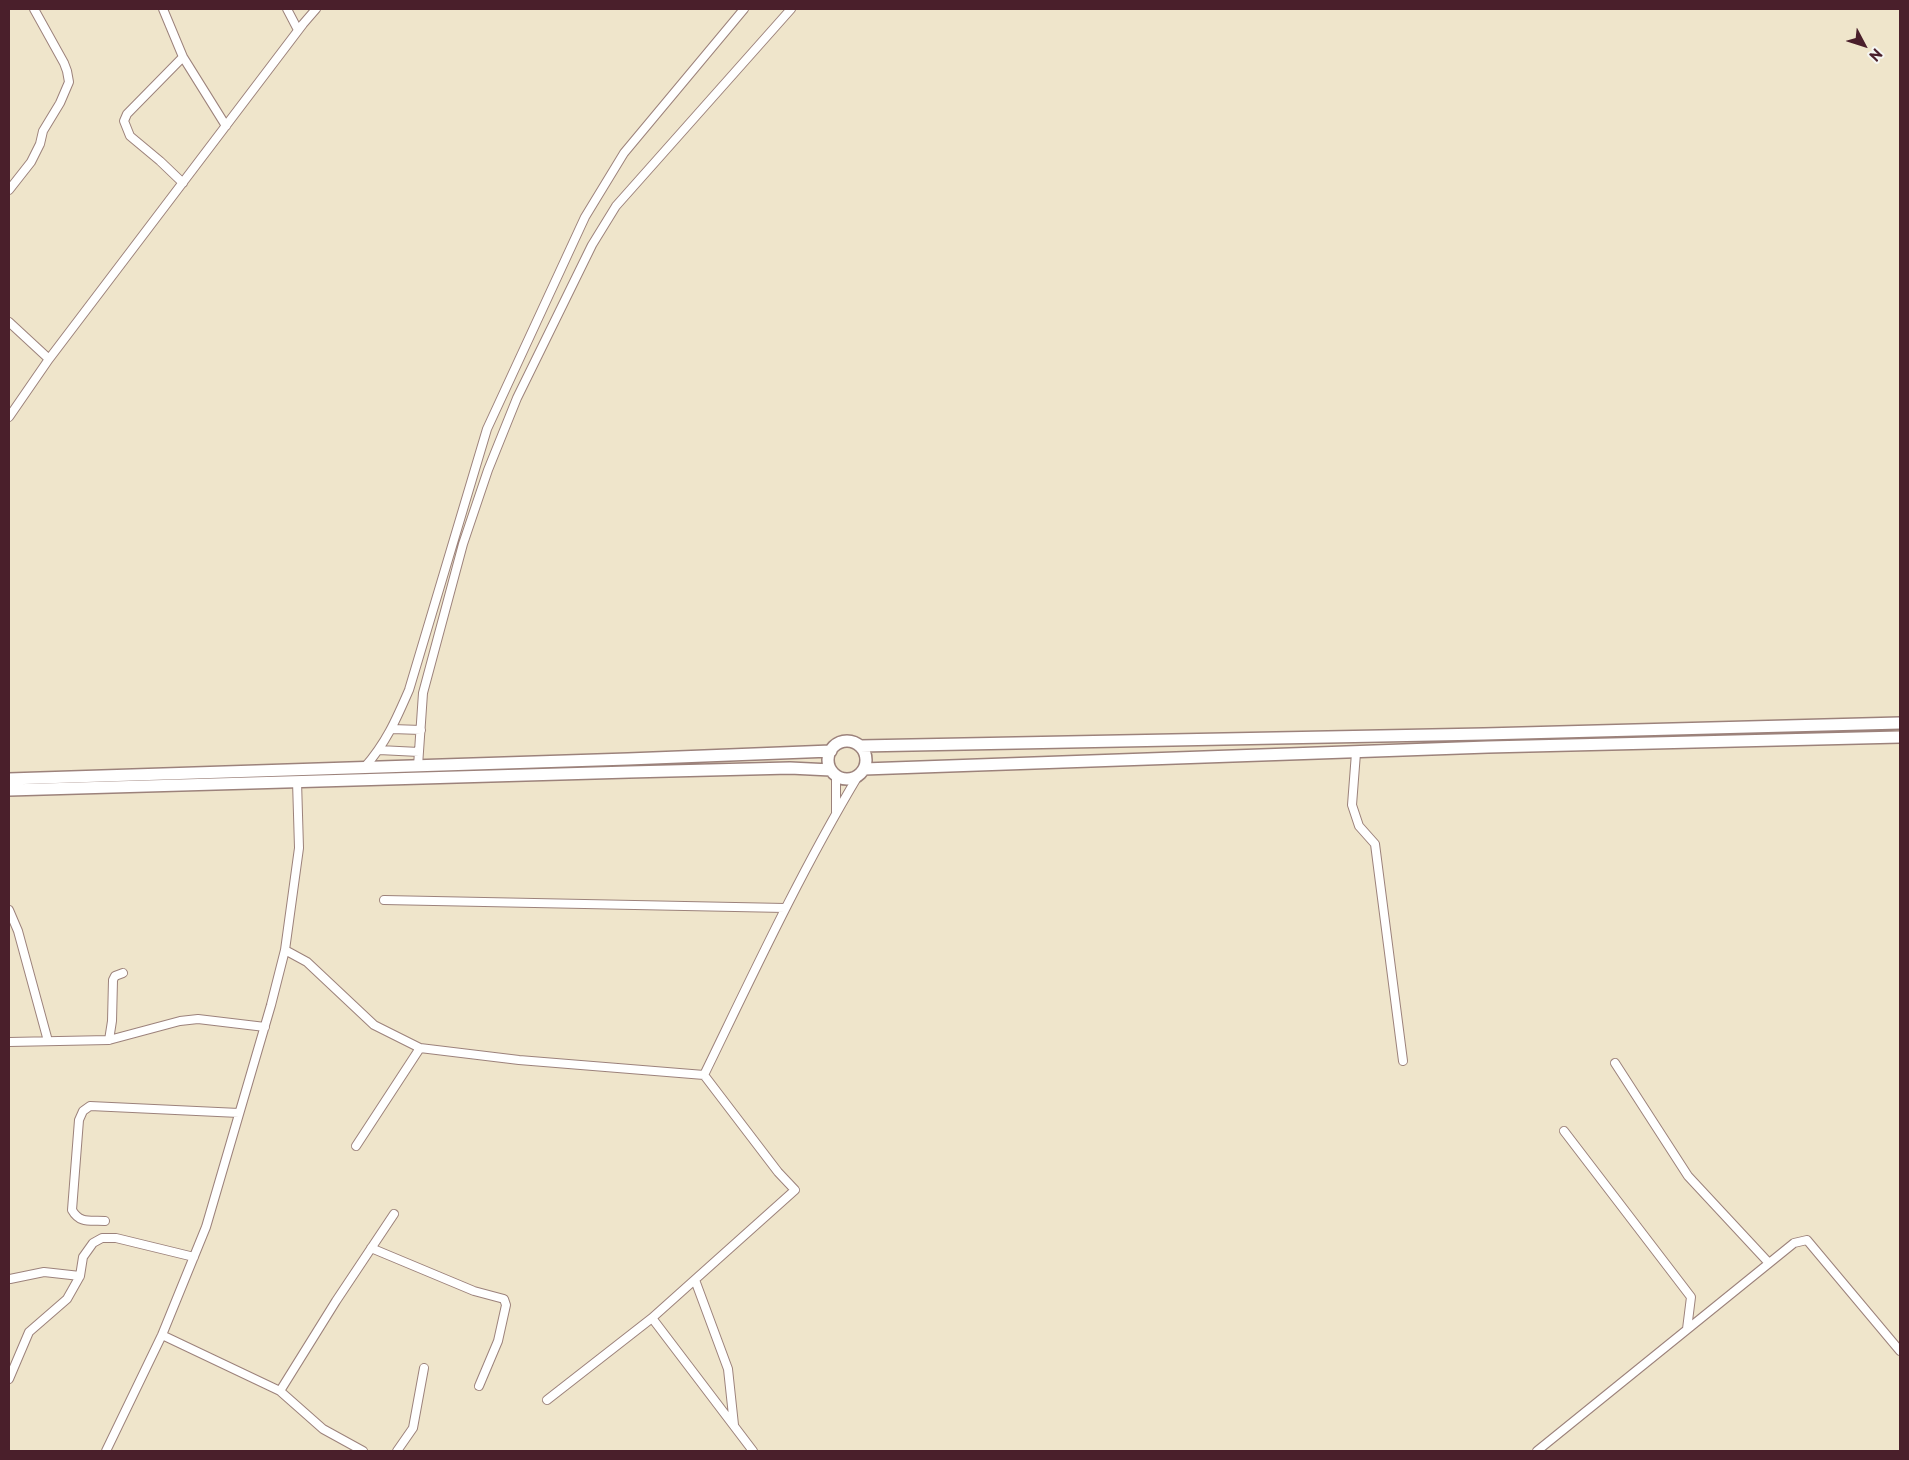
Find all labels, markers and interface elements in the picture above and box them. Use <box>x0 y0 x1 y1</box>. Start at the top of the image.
north arrow <box>1839 20 1889 70</box>
text: N <box>1864 44 1887 66</box>

